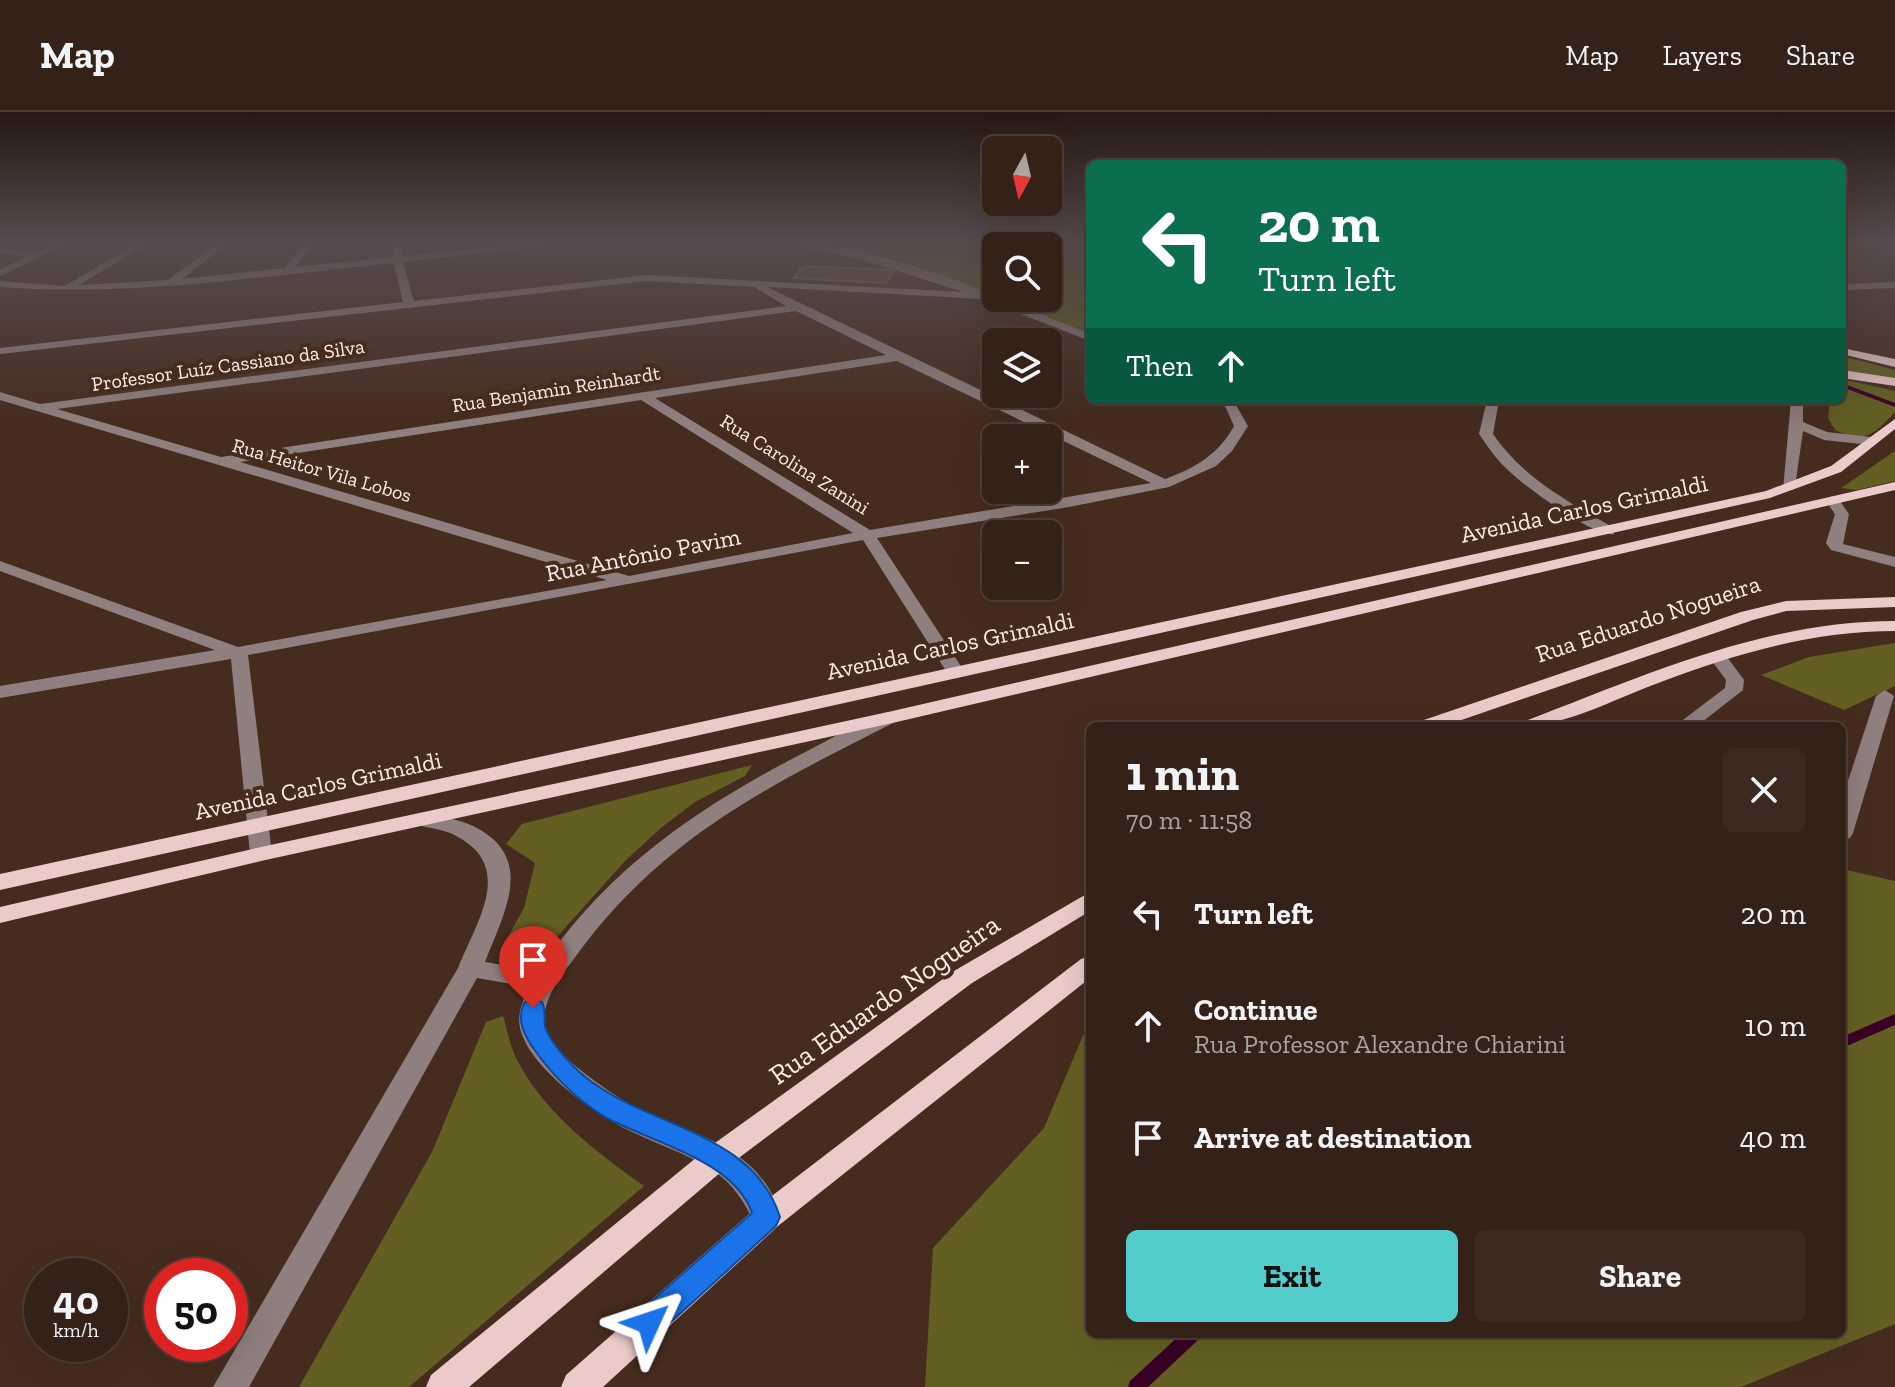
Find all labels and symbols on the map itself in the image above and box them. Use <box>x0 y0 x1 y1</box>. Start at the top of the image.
north arrow <box>982 136 1062 216</box>
street label: Professor Luíz Cassiano da Silva <box>90 334 366 396</box>
street label: Rua Benjamin Reinhardt <box>450 361 662 417</box>
street label: Rua Carolina Zanini <box>716 409 874 520</box>
street label: Rua Heitor Vila Lobos <box>230 433 414 507</box>
street label: Avenida Carlos Grimaldi <box>1458 468 1710 549</box>
street label: Rua Antônio Pavim <box>543 521 743 588</box>
street label: Rua Eduardo Nogueira <box>1532 568 1764 669</box>
street label: Avenida Carlos Grimaldi <box>824 605 1076 686</box>
street label: Avenida Carlos Grimaldi <box>192 745 444 826</box>
street label: Rua Eduardo Nogueira <box>763 907 1006 1091</box>
pin <box>499 926 567 1008</box>
speed limit sign: 50 <box>144 1258 248 1362</box>
position arrow <box>607 1281 691 1365</box>

